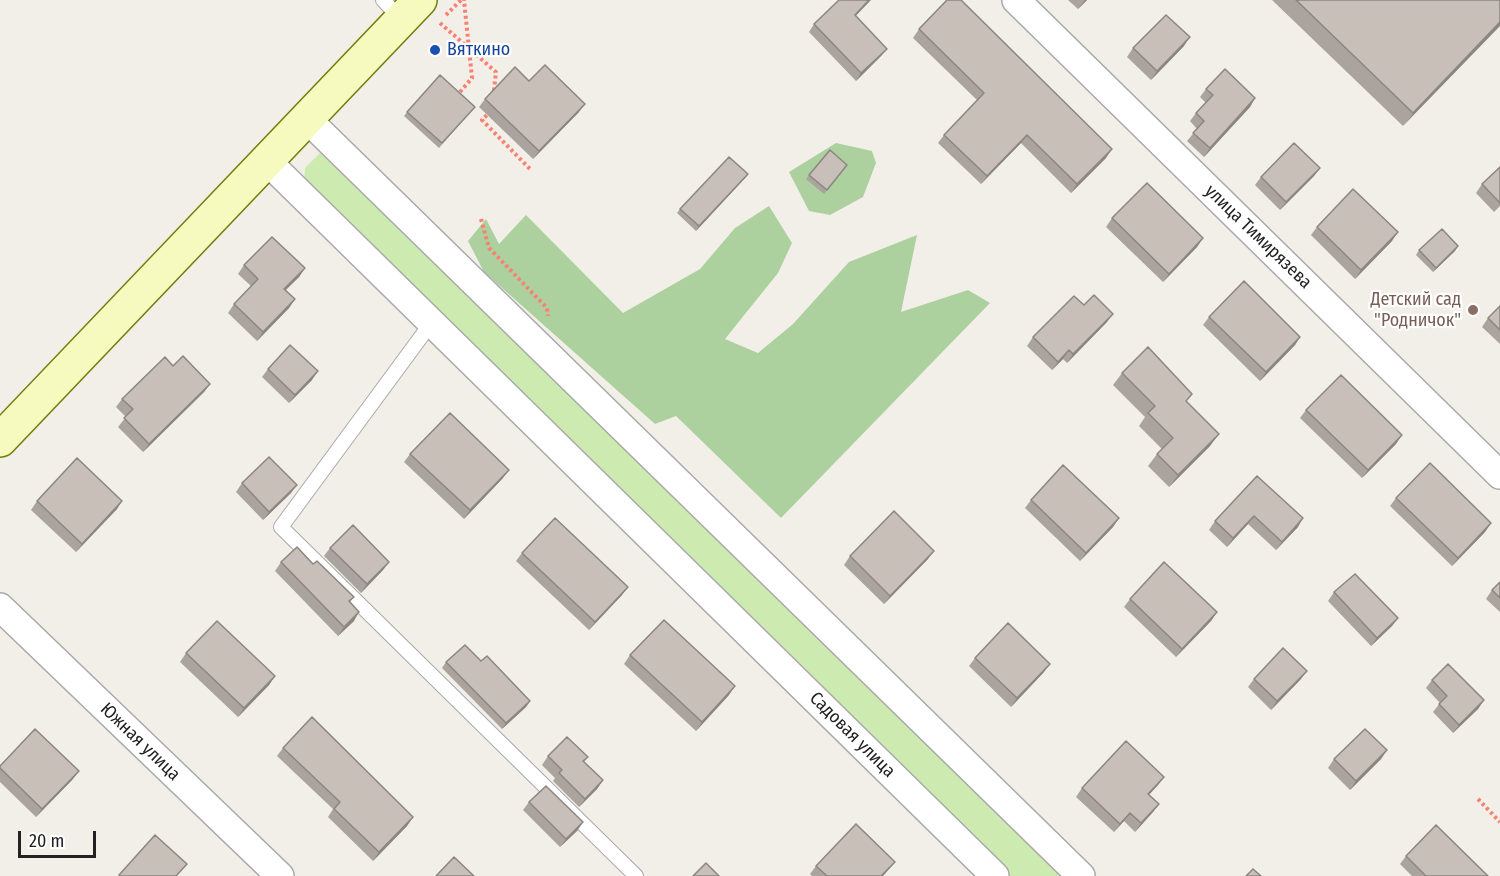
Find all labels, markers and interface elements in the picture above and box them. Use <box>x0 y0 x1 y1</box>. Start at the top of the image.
place label: Вяткино <box>447 39 510 61</box>
marker: Вяткино <box>428 43 442 57</box>
street label: улица Тимирязева <box>1200 181 1316 293</box>
place label: Детский сад "Родничок" <box>1371 289 1461 332</box>
marker: Детский сад "Родничок" <box>1466 303 1480 317</box>
street label: Садовая улица <box>805 688 899 782</box>
street label: Южная улица <box>96 699 184 785</box>
scale bar <box>21 819 99 857</box>
text: 20 m <box>29 830 64 852</box>

